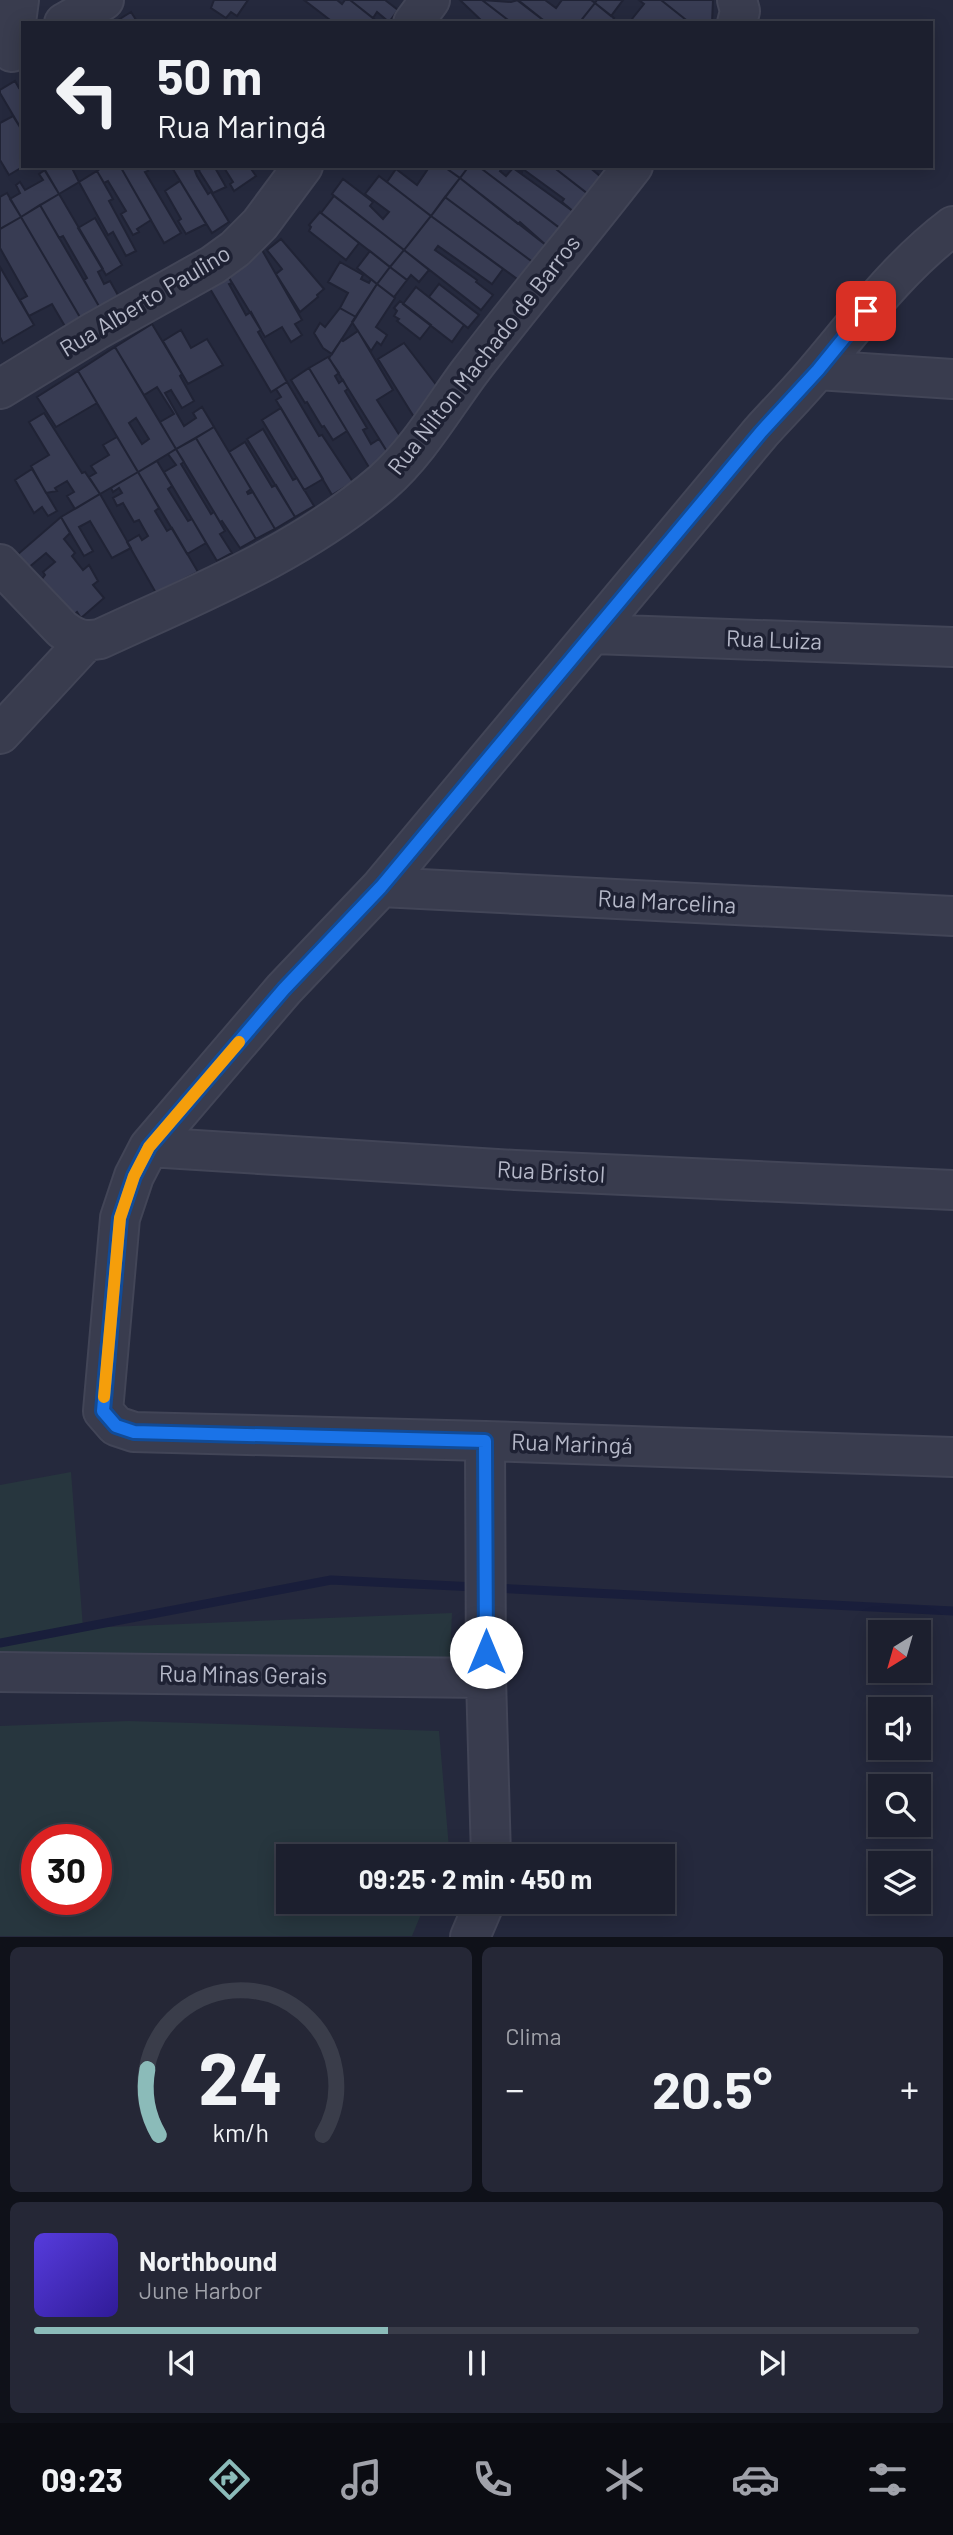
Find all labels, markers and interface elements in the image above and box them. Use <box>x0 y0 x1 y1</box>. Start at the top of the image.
text: 50 m <box>157 46 262 105</box>
icon: left <box>42 49 133 140</box>
text: Rua Maringá <box>157 106 326 144</box>
street label: Rua Nilton Machado de Barros <box>381 229 586 480</box>
street label: Rua Alberto Paulino <box>54 238 235 362</box>
pin <box>836 281 896 341</box>
icon: arrive <box>847 292 885 330</box>
street label: Rua Luiza <box>726 623 823 655</box>
street label: Rua Marcelina <box>597 883 737 919</box>
street label: Rua Bristol <box>496 1154 606 1188</box>
street label: Rua Maringá <box>511 1427 633 1459</box>
position arrow <box>449 1615 523 1689</box>
north arrow <box>868 1620 931 1684</box>
map controls <box>868 1620 931 1914</box>
street label: Rua Minas Gerais <box>159 1659 327 1689</box>
button: sound <box>868 1697 931 1760</box>
button: search <box>868 1774 931 1837</box>
speed limit sign: 30 <box>21 1824 112 1915</box>
button: layers <box>868 1851 931 1914</box>
text: 09:25 · 2 min · 450 m <box>359 1863 592 1894</box>
text: Clima <box>506 2022 561 2050</box>
text: 24 <box>198 2033 283 2121</box>
text: 20.5° <box>652 2057 772 2119</box>
text: − <box>506 2065 525 2111</box>
text: + <box>900 2065 919 2111</box>
text: km/h <box>212 2117 269 2147</box>
text: Northbound <box>139 2245 277 2276</box>
text: June Harbor <box>139 2276 262 2304</box>
icon: previous <box>163 2344 201 2382</box>
icon: pause <box>458 2344 496 2382</box>
icon: next <box>753 2344 791 2382</box>
icon: directions <box>205 2455 254 2504</box>
icon: music <box>337 2455 386 2504</box>
icon: phone <box>468 2455 517 2504</box>
icon: climate <box>600 2455 649 2504</box>
icon: car <box>731 2455 780 2504</box>
icon: filters <box>863 2455 912 2504</box>
text: 09:23 <box>41 2460 123 2498</box>

